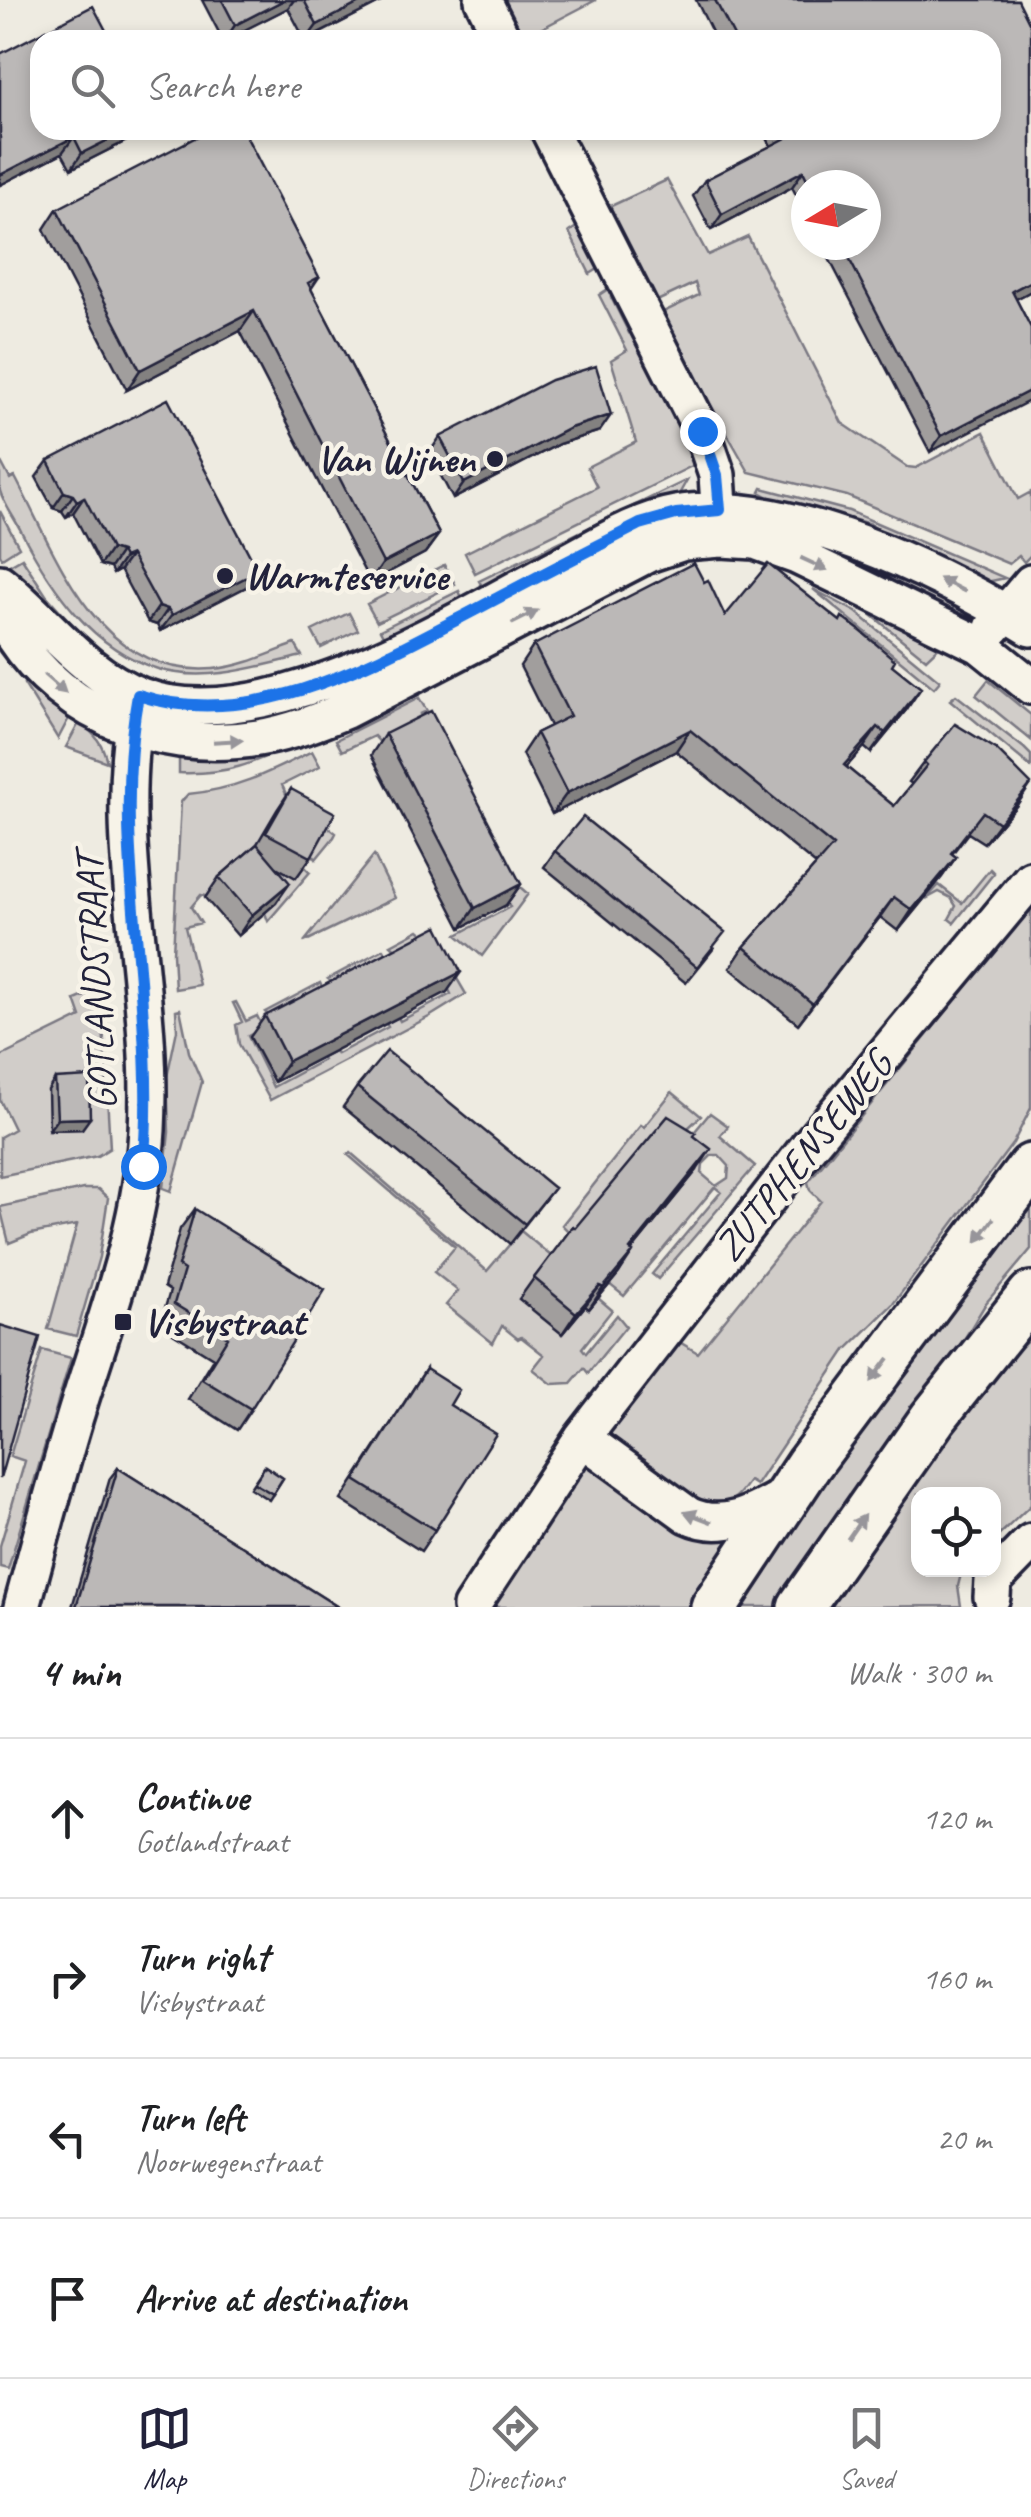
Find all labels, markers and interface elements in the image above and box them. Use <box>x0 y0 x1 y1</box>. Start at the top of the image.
search box <box>30 30 1001 140</box>
icon: search <box>65 58 120 113</box>
text: Search here <box>145 62 300 109</box>
north arrow <box>791 170 881 260</box>
route end <box>680 409 726 455</box>
place label: Van Wijnen <box>316 434 477 484</box>
marker: Van Wijnen <box>484 448 506 470</box>
place label: Warmteservice <box>245 551 451 601</box>
one-way arrow <box>800 555 829 572</box>
marker: Warmteservice <box>214 565 236 587</box>
one-way arrow <box>937 576 966 593</box>
one-way arrow <box>511 609 540 626</box>
one-way arrow <box>42 672 67 694</box>
one-way arrow <box>212 733 244 749</box>
street label: GOTLANDSTRAAT <box>64 843 128 1111</box>
street label: ZUTPHENSEWEG <box>703 1038 905 1271</box>
route start <box>121 1144 167 1190</box>
one-way arrow <box>975 1217 995 1243</box>
place label: Visbystraat <box>143 1297 309 1347</box>
marker: Visbystraat <box>112 1311 134 1333</box>
one-way arrow <box>870 1357 890 1383</box>
map controls <box>911 1487 1001 1577</box>
button: locate <box>911 1487 1001 1577</box>
one-way arrow <box>683 1509 713 1525</box>
one-way arrow <box>846 1514 865 1540</box>
text: 4 min <box>40 1646 120 1699</box>
text: Walk · 300 m <box>847 1652 991 1693</box>
text: Continue <box>135 1774 249 1821</box>
icon: ahead <box>40 1791 95 1846</box>
text: 120 m <box>922 1798 991 1839</box>
text: Gotlandstraat <box>135 1821 288 1862</box>
text: Turn right <box>135 1934 269 1981</box>
icon: right <box>40 1951 95 2006</box>
text: 160 m <box>922 1958 991 1999</box>
text: Visbystraat <box>135 1981 263 2022</box>
text: Turn left <box>135 2094 245 2141</box>
icon: left <box>40 2111 95 2166</box>
text: 20 m <box>937 2118 991 2159</box>
text: Noorwegenstraat <box>135 2141 321 2182</box>
icon: arrive <box>40 2271 95 2326</box>
text: Arrive at destination <box>135 2275 407 2322</box>
tab: Map <box>137 2401 192 2496</box>
tab: Directions <box>467 2401 564 2496</box>
tab: Saved <box>839 2401 894 2496</box>

